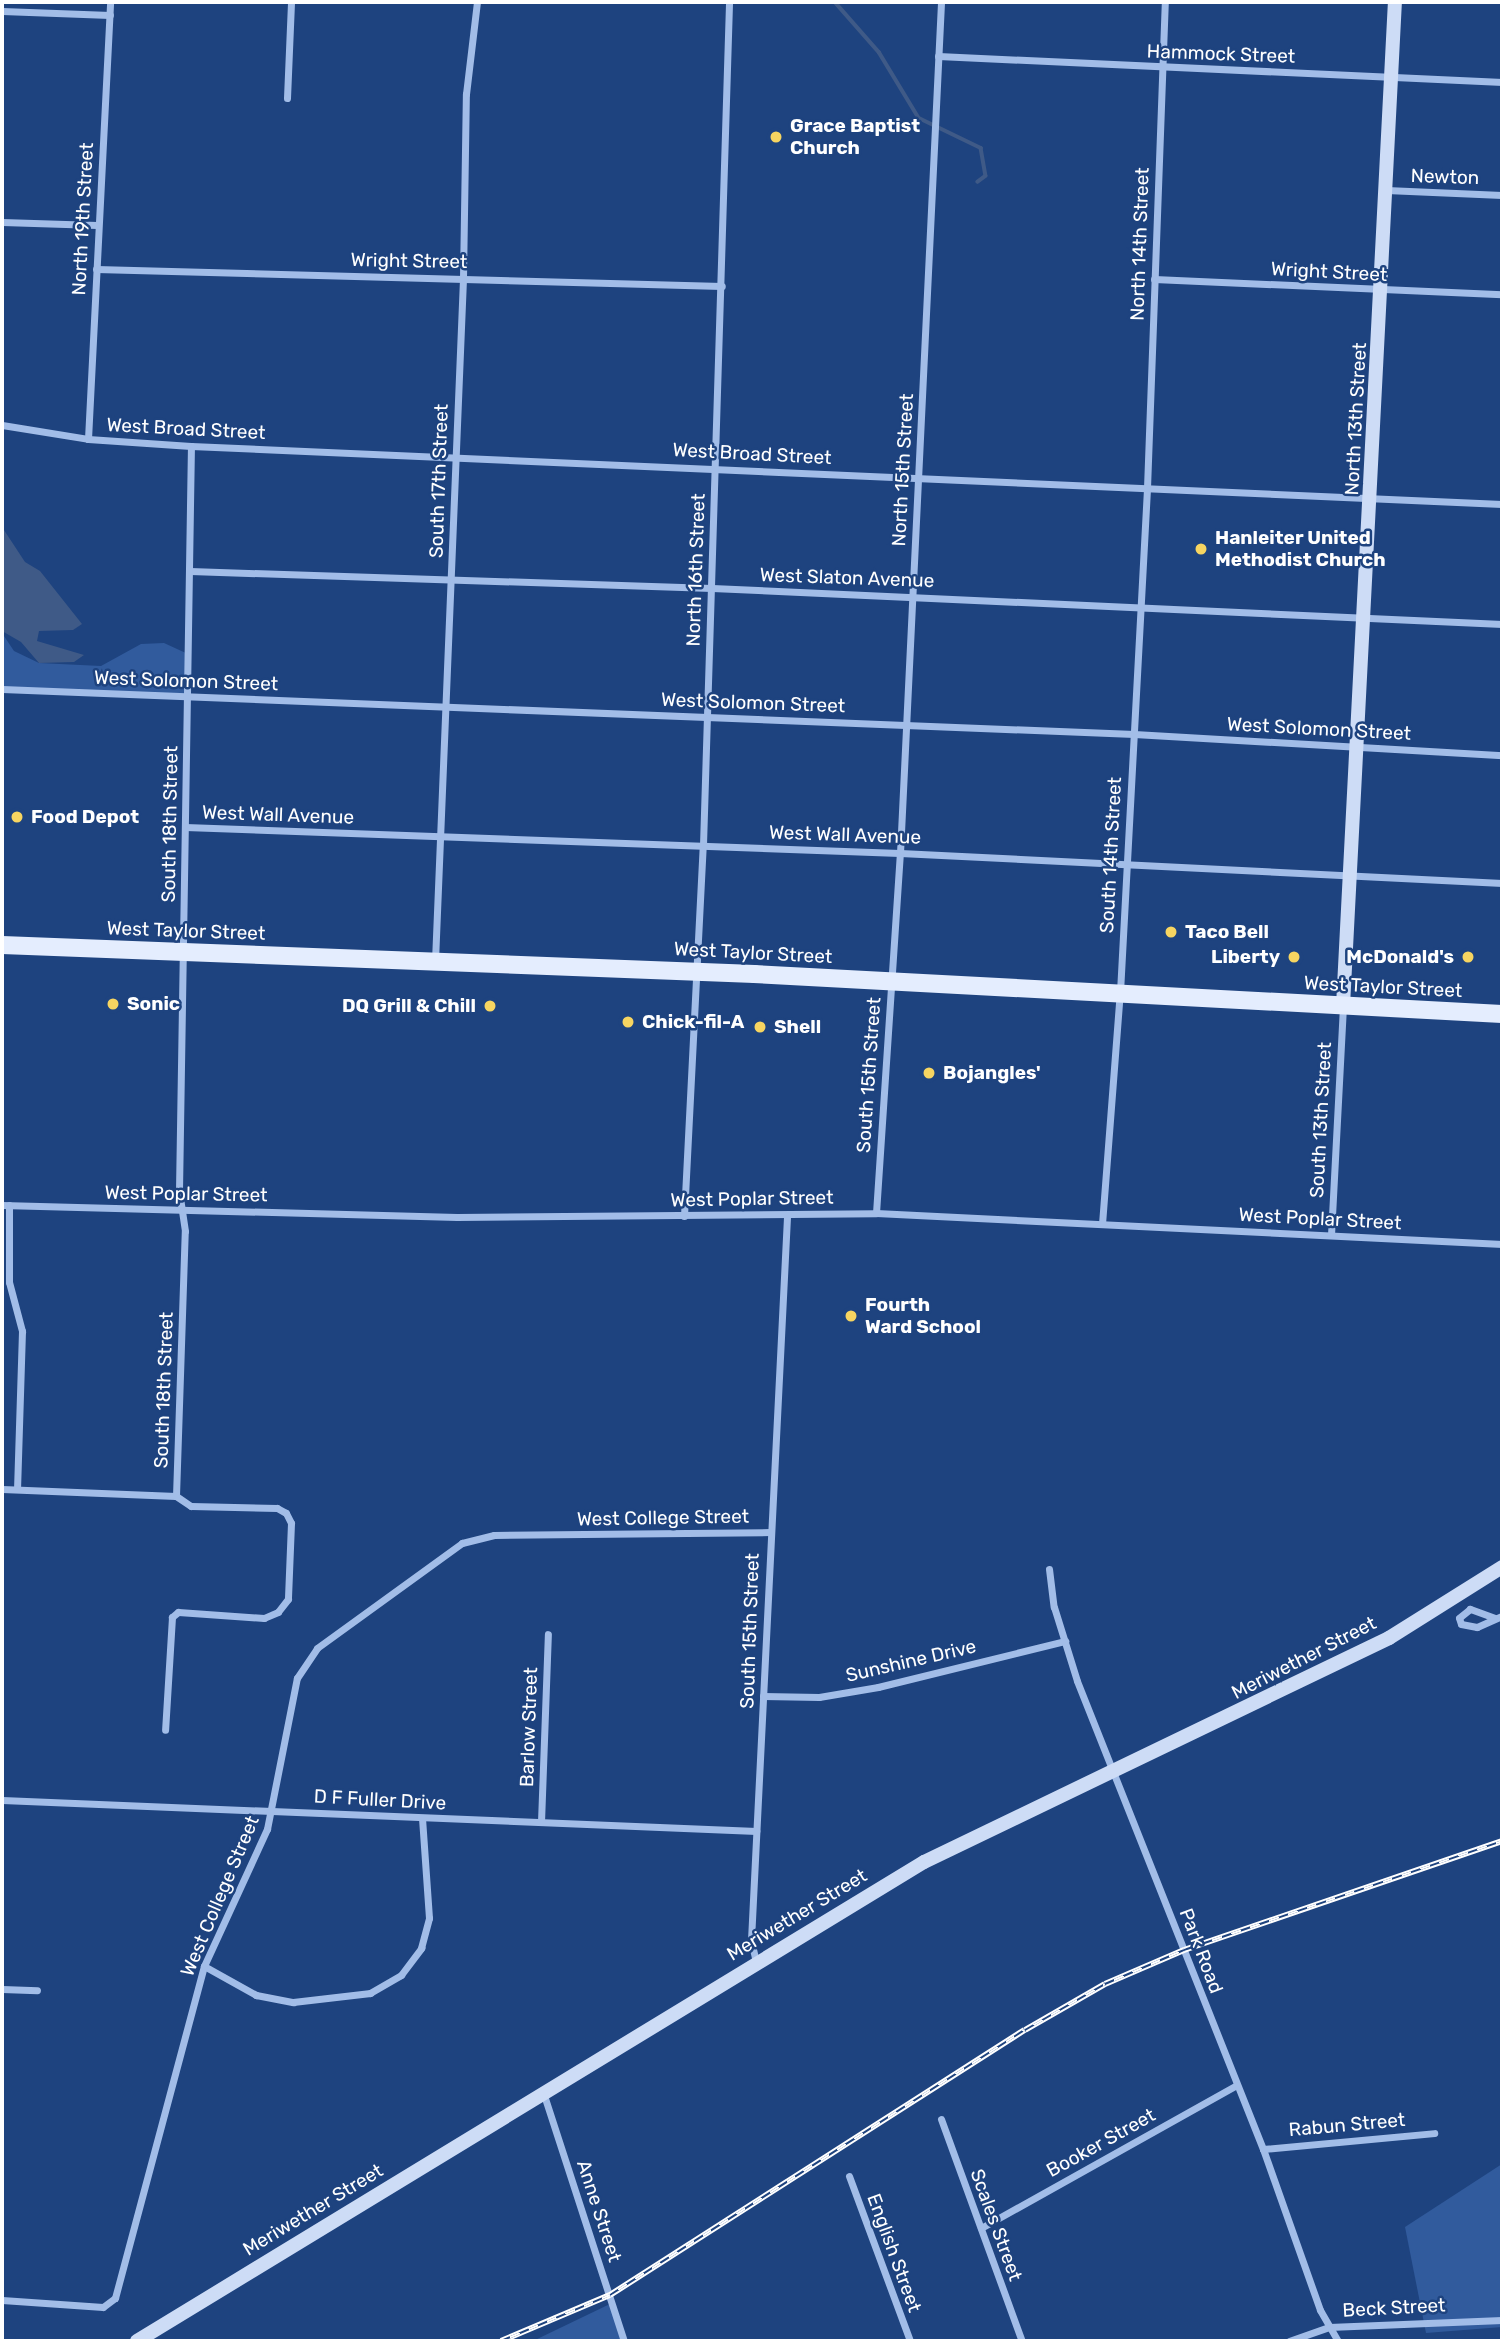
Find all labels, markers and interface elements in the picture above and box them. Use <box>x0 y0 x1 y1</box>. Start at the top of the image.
street label: Hammock Street <box>1146 40 1296 68</box>
place label: Grace Baptist Church <box>790 115 920 159</box>
marker: Grace Baptist Church <box>768 129 784 145</box>
street label: North 19th Street <box>68 142 98 296</box>
street label: Newton <box>1410 164 1480 190</box>
street label: North 14th Street <box>1126 167 1154 321</box>
street label: Wright Street <box>351 249 467 273</box>
street label: Wright Street <box>1270 258 1388 286</box>
street label: North 13th Street <box>1341 342 1371 496</box>
street label: North 15th Street <box>888 393 918 547</box>
street label: South 17th Street <box>425 404 453 558</box>
street label: West Broad Street <box>106 413 266 445</box>
street label: West Broad Street <box>672 438 832 470</box>
street label: North 16th Street <box>682 493 710 647</box>
place label: Hanleiter United Methodist Church <box>1215 527 1386 571</box>
marker: Hanleiter United Methodist Church <box>1193 541 1209 557</box>
street label: West Slaton Avenue <box>759 564 935 592</box>
street label: West Solomon Street <box>93 666 279 696</box>
street label: West Solomon Street <box>660 688 846 718</box>
street label: West Solomon Street <box>1226 713 1412 745</box>
street label: South 18th Street <box>157 746 183 902</box>
street label: South 14th Street <box>1096 776 1126 934</box>
street label: West Wall Avenue <box>201 801 355 829</box>
place label: Food Depot <box>31 806 139 828</box>
marker: Food Depot <box>9 809 25 825</box>
street label: West Wall Avenue <box>768 821 922 849</box>
street label: West Taylor Street <box>106 917 266 945</box>
place label: Taco Bell <box>1185 921 1269 943</box>
marker: Taco Bell <box>1163 924 1179 940</box>
street label: West Taylor Street <box>673 937 833 969</box>
place label: Liberty <box>1211 946 1280 968</box>
place label: McDonald's <box>1346 946 1454 968</box>
marker: Liberty <box>1286 949 1302 965</box>
marker: McDonald's <box>1460 949 1476 965</box>
street label: West Taylor Street <box>1303 971 1463 1003</box>
place label: Sonic <box>127 993 180 1015</box>
place label: DQ Grill & Chill <box>342 995 476 1017</box>
marker: Sonic <box>105 996 121 1012</box>
street label: South 15th Street <box>852 996 886 1154</box>
marker: DQ Grill & Chill <box>482 998 498 1014</box>
place label: Chick-fil-A <box>642 1011 744 1033</box>
marker: Chick-fil-A <box>620 1014 636 1030</box>
place label: Shell <box>774 1016 821 1038</box>
marker: Shell <box>752 1019 768 1035</box>
street label: South 13th Street <box>1306 1042 1336 1198</box>
place label: Bojangles' <box>943 1062 1041 1084</box>
marker: Bojangles' <box>921 1065 937 1081</box>
street label: West Poplar Street <box>104 1181 268 1207</box>
street label: West Poplar Street <box>670 1186 834 1212</box>
street label: West Poplar Street <box>1238 1203 1402 1235</box>
place label: Fourth Ward School <box>865 1294 981 1338</box>
marker: Fourth Ward School <box>843 1308 859 1324</box>
street label: South 18th Street <box>150 1311 178 1469</box>
street label: West College Street <box>577 1505 749 1531</box>
street label: South 15th Street <box>736 1553 764 1709</box>
street label: Meriwether Street <box>1228 1612 1380 1704</box>
street label: Sunshine Drive <box>844 1635 978 1687</box>
street label: Barlow Street <box>516 1666 542 1788</box>
street label: D F Fuller Drive <box>313 1785 447 1815</box>
street label: West College Street <box>176 1812 264 1980</box>
street label: Meriwether Street <box>723 1864 871 1966</box>
street label: Park Road <box>1174 1905 1228 1997</box>
street label: Booker Street <box>1042 2104 1160 2182</box>
street label: Rabun Street <box>1288 2109 1406 2141</box>
street label: Anne Street <box>572 2157 626 2265</box>
street label: Meriwether Street <box>239 2159 387 2261</box>
street label: Scales Street <box>965 2166 1027 2284</box>
street label: English Street <box>862 2191 926 2315</box>
street label: Beck Street <box>1342 2294 1446 2322</box>

